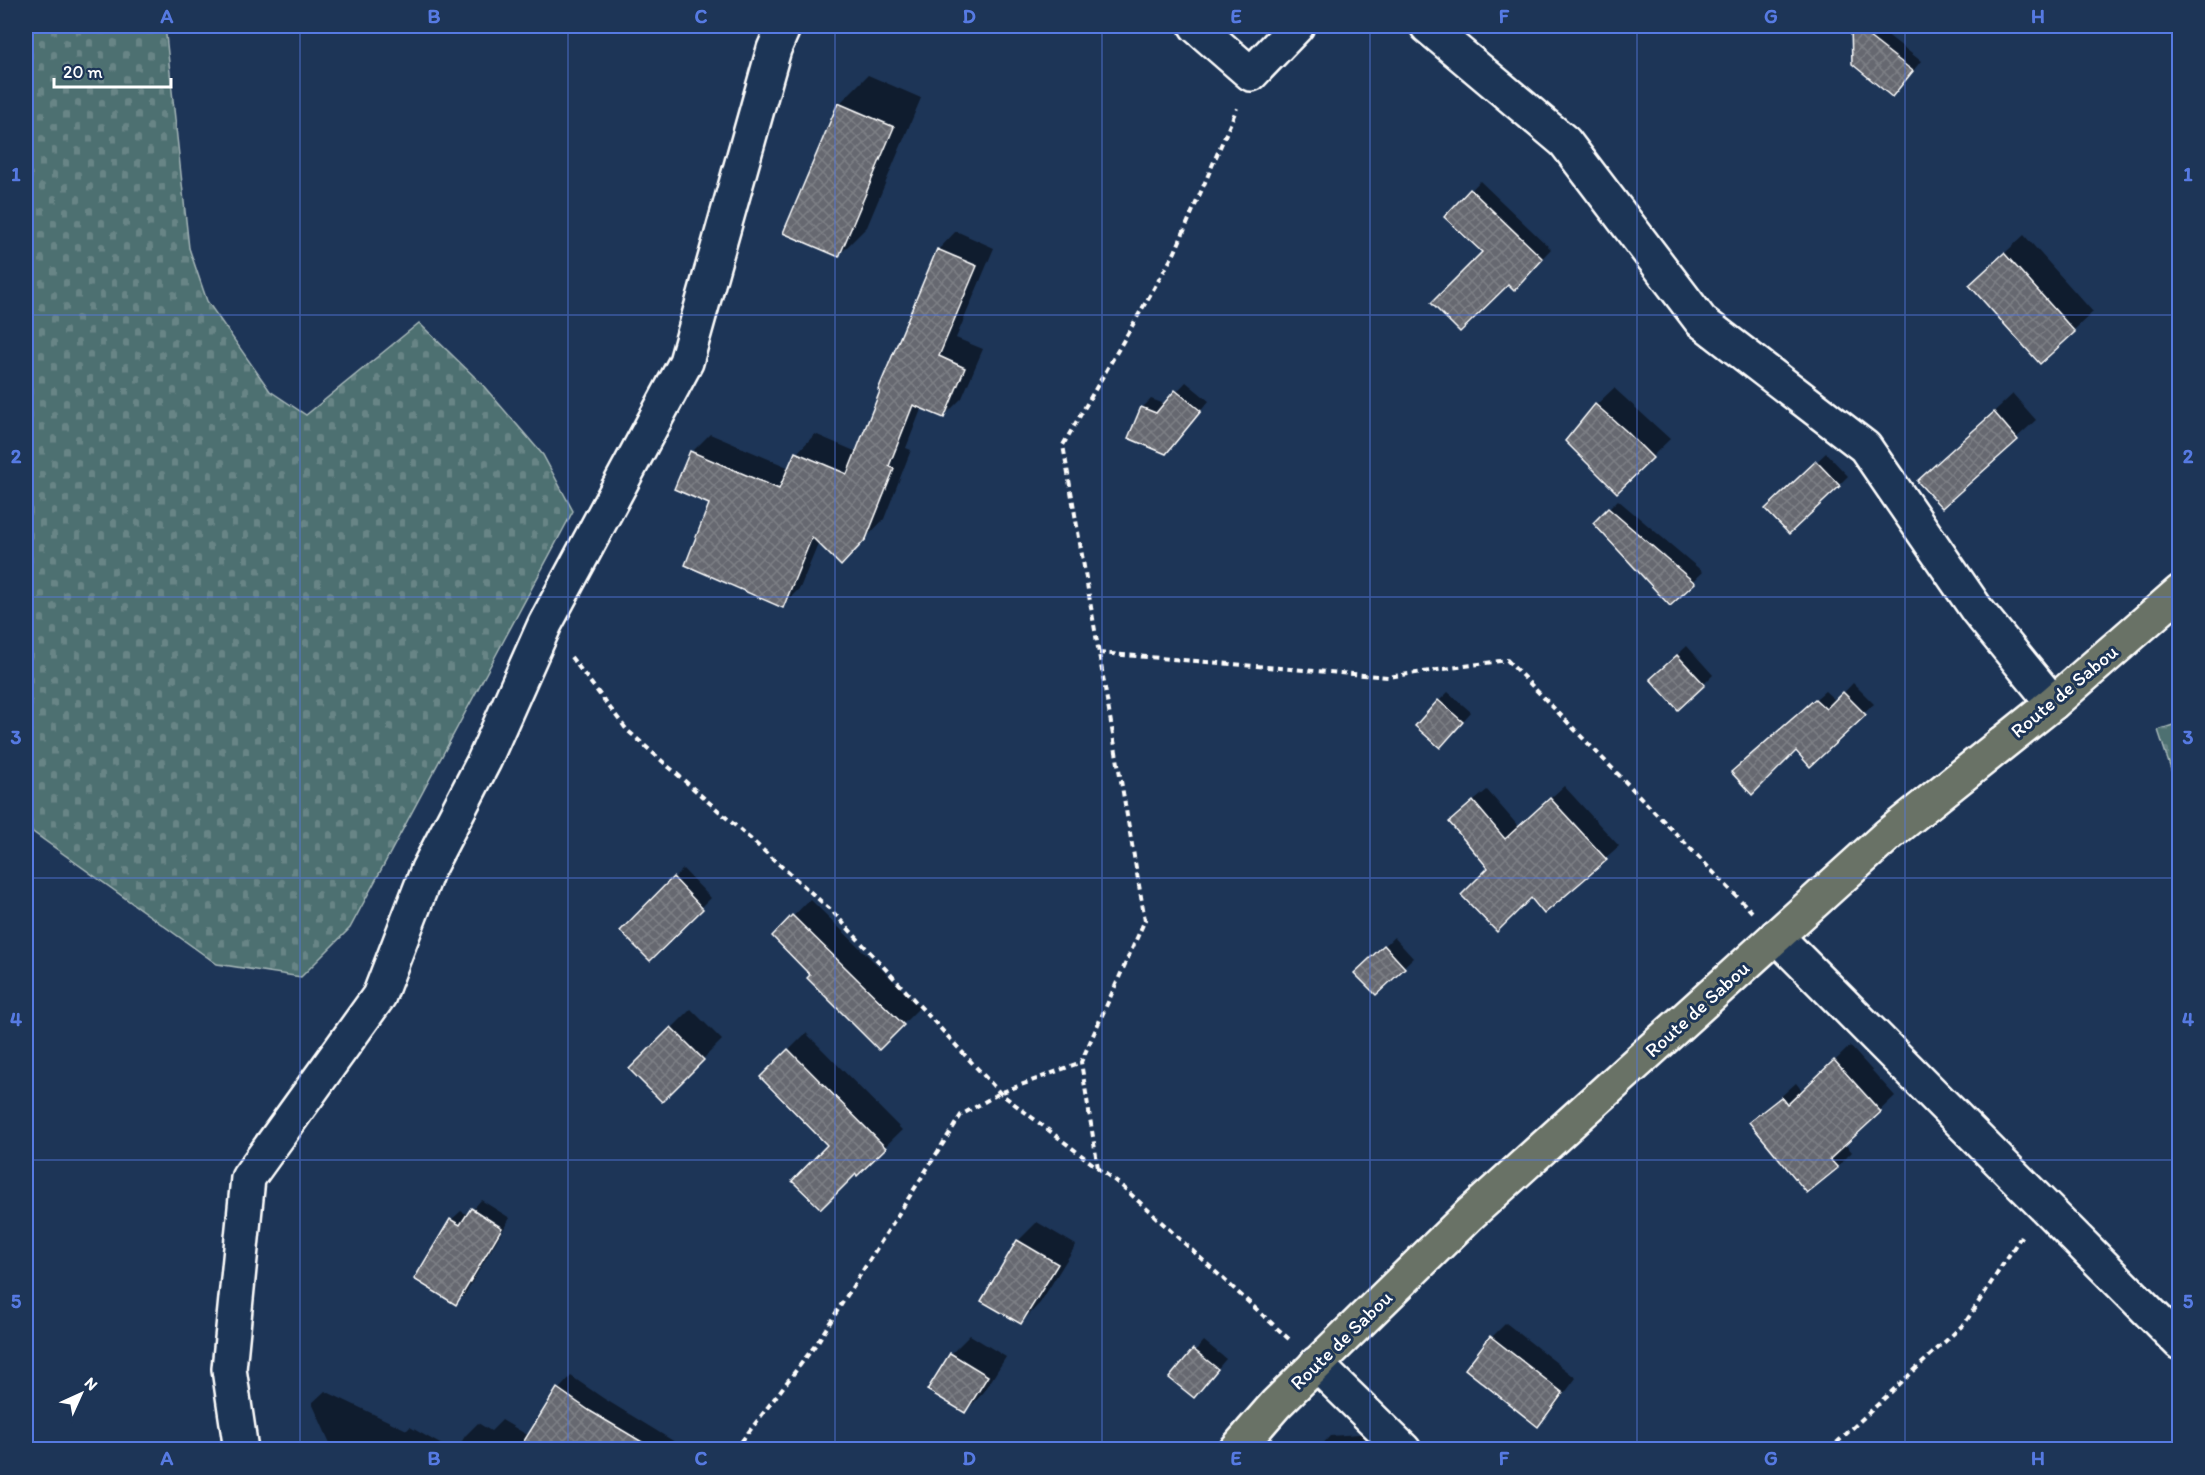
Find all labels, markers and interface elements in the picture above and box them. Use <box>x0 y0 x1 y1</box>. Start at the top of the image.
text: A <box>160 4 174 28</box>
text: B <box>428 4 441 28</box>
text: C <box>695 4 708 28</box>
text: D <box>962 4 976 28</box>
text: E <box>1230 4 1242 28</box>
text: F <box>1499 4 1510 28</box>
text: G <box>1764 4 1778 28</box>
text: H <box>2031 4 2045 28</box>
scale bar <box>54 51 171 89</box>
text: 20 m <box>63 61 103 83</box>
text: 1 <box>11 162 21 186</box>
text: 1 <box>2183 162 2193 186</box>
text: 2 <box>11 444 22 468</box>
text: 2 <box>2183 444 2194 468</box>
street label: Route de Sabou <box>2006 639 2122 743</box>
text: 3 <box>11 725 22 749</box>
text: 3 <box>2183 725 2194 749</box>
street label: Route de Sabou <box>1640 956 1754 1062</box>
text: 4 <box>10 1007 22 1031</box>
text: 4 <box>2182 1007 2194 1031</box>
street label: Route de Sabou <box>1285 1285 1397 1395</box>
text: 5 <box>11 1289 22 1313</box>
text: 5 <box>2183 1289 2194 1313</box>
north arrow <box>51 1364 111 1424</box>
text: N <box>81 1373 102 1394</box>
text: A <box>160 1446 174 1470</box>
text: B <box>428 1446 441 1470</box>
text: C <box>695 1446 708 1470</box>
text: D <box>962 1446 976 1470</box>
text: E <box>1230 1446 1242 1470</box>
text: F <box>1499 1446 1510 1470</box>
text: G <box>1764 1446 1778 1470</box>
text: H <box>2031 1446 2045 1470</box>

